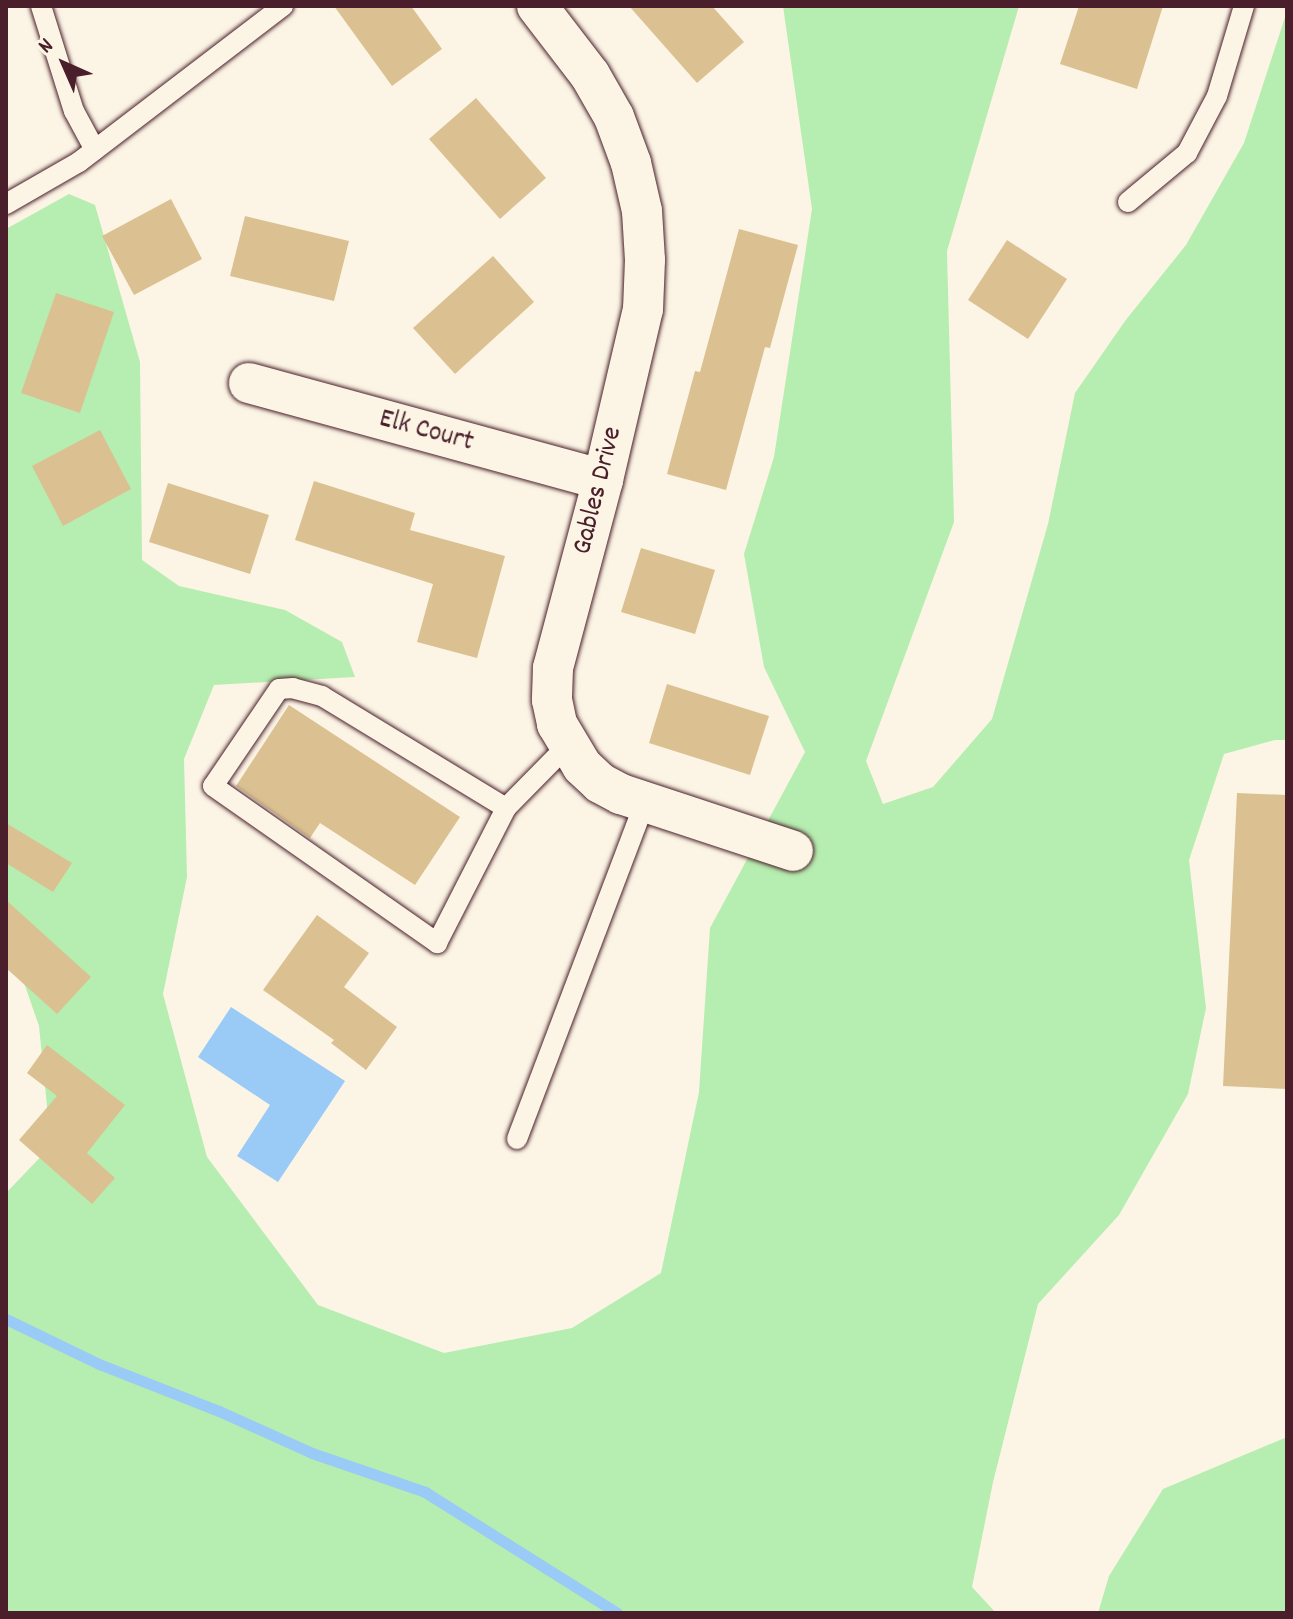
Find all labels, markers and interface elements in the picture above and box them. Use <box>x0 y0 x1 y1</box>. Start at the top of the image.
north arrow <box>24 24 104 104</box>
text: N <box>32 32 61 61</box>
street label: Elk Court <box>375 403 477 461</box>
street label: Gables Drive <box>567 424 631 558</box>

